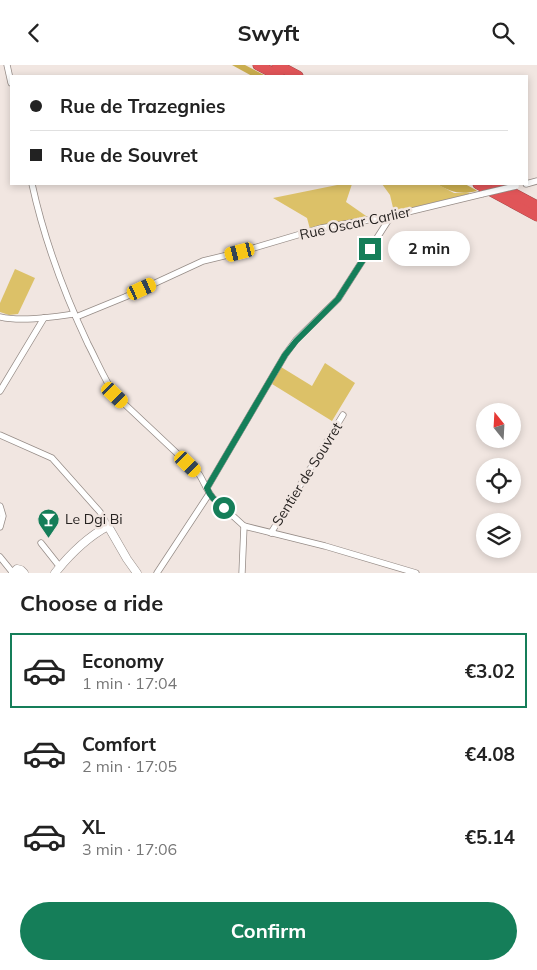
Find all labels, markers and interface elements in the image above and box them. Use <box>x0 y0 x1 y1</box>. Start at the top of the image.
icon: back <box>20 19 48 47</box>
text: Swyft <box>238 19 299 47</box>
icon: search <box>489 19 517 47</box>
text: Rue de Trazegnies <box>60 94 226 118</box>
text: Rue de Souvret <box>60 143 198 167</box>
street label: Rue Oscar Carlier <box>298 202 413 244</box>
callout: 2 min <box>388 231 470 267</box>
route end <box>359 238 381 260</box>
text: 2 min <box>408 238 450 258</box>
car <box>223 241 256 263</box>
car <box>125 276 158 302</box>
car <box>98 379 131 411</box>
north arrow <box>476 403 521 447</box>
map controls <box>476 403 521 558</box>
street label: Sentier de Souvret <box>268 419 346 529</box>
car <box>171 448 204 480</box>
button: locate <box>476 458 521 503</box>
route start <box>213 497 235 519</box>
bar icon: Le Dgi Bi <box>37 507 61 538</box>
place label: Le Dgi Bi <box>65 510 123 528</box>
button: layers <box>476 513 521 558</box>
text: Choose a ride <box>20 589 163 617</box>
icon: car <box>22 648 67 693</box>
text: Economy <box>82 649 164 673</box>
text: €3.02 <box>465 659 515 683</box>
text: 1 min · 17:04 <box>82 673 177 693</box>
icon: car <box>22 731 67 776</box>
text: Comfort <box>82 732 156 756</box>
text: €4.08 <box>465 742 515 766</box>
text: 2 min · 17:05 <box>82 756 177 776</box>
icon: car <box>22 814 67 859</box>
text: XL <box>82 815 105 839</box>
text: €5.14 <box>465 825 515 849</box>
text: 3 min · 17:06 <box>82 839 177 859</box>
button: Confirm <box>20 902 517 960</box>

